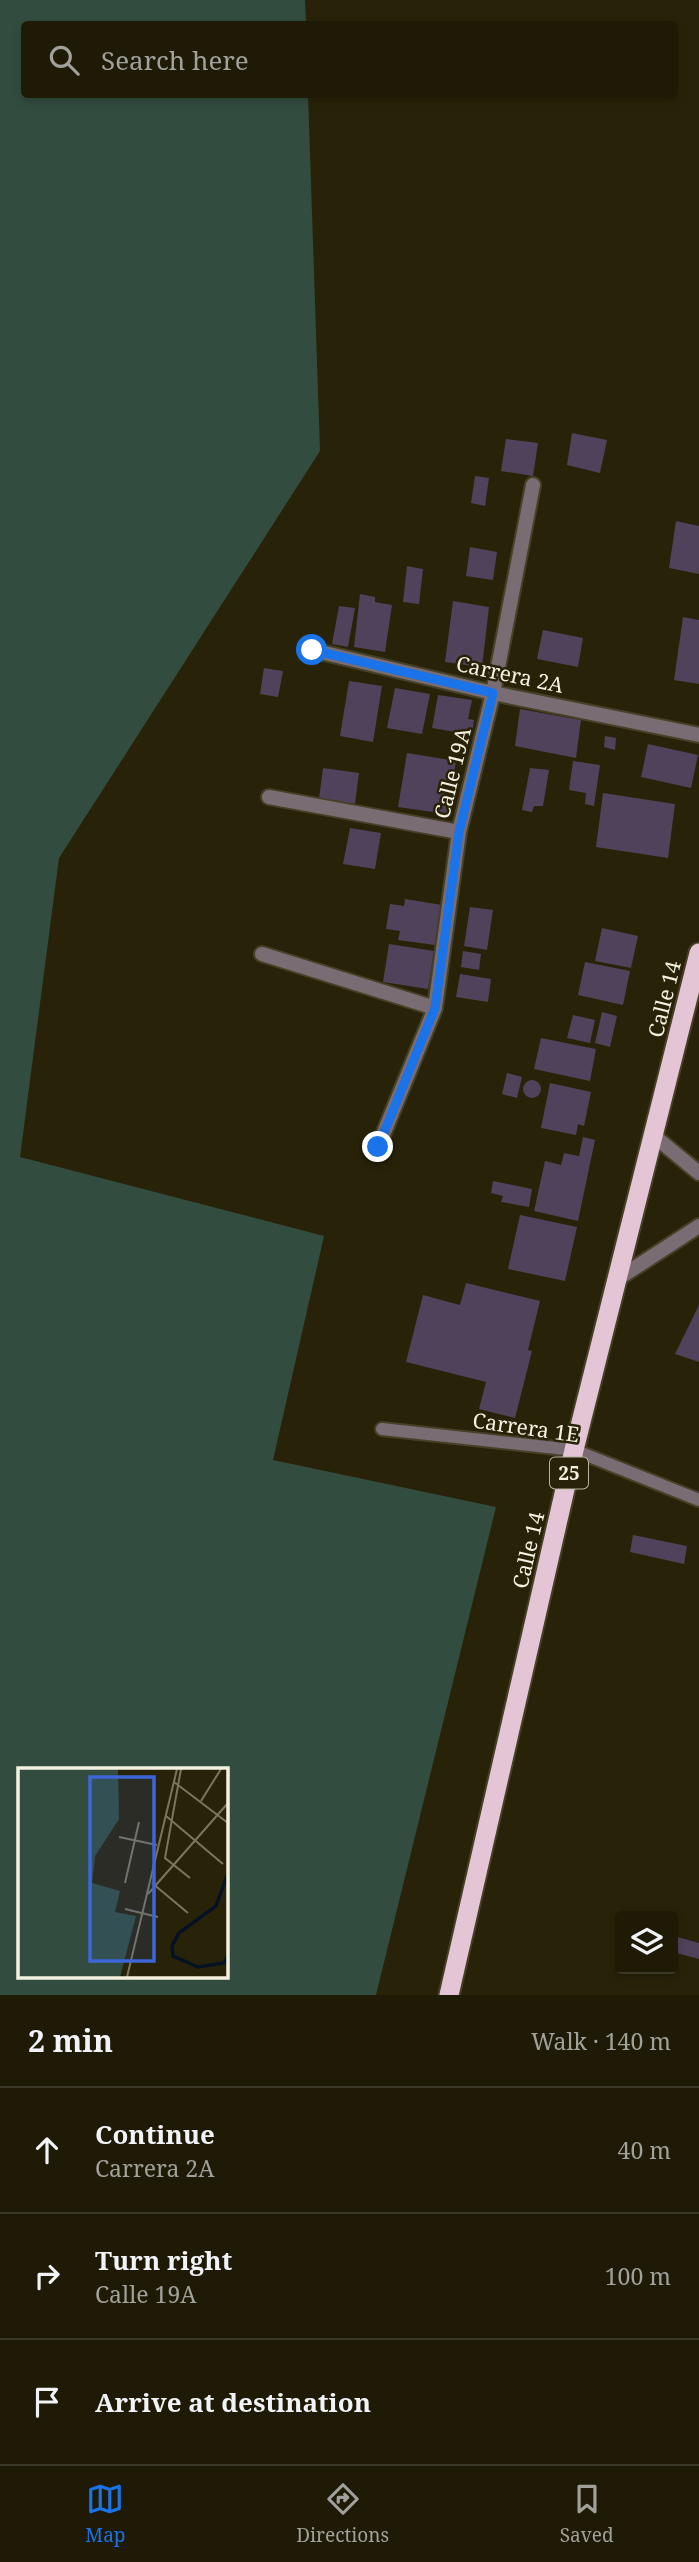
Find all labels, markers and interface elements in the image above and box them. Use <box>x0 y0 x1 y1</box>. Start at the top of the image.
search box <box>21 21 678 98</box>
icon: search <box>45 41 83 79</box>
text: Search here <box>101 42 249 78</box>
route start <box>296 634 327 665</box>
street label: Carrera 2A <box>454 649 566 699</box>
street label: Calle 19A <box>427 724 477 821</box>
street label: Calle 14 <box>641 958 687 1040</box>
route end <box>362 1131 393 1162</box>
street label: Carrera 1E <box>471 1406 581 1448</box>
road number: 25 <box>550 1457 588 1488</box>
street label: Calle 14 <box>506 1509 550 1591</box>
inset map <box>18 1768 228 1978</box>
map controls <box>615 1911 678 1974</box>
button: layers <box>615 1911 678 1974</box>
text: 2 min <box>28 2020 113 2061</box>
text: Walk · 140 m <box>531 2025 671 2057</box>
text: Continue <box>95 2116 215 2152</box>
icon: ahead <box>28 2131 66 2169</box>
text: 40 m <box>618 2134 671 2166</box>
text: Carrera 2A <box>95 2152 214 2184</box>
text: Turn right <box>95 2242 232 2278</box>
icon: right <box>28 2257 66 2295</box>
text: 100 m <box>605 2260 671 2292</box>
text: Calle 19A <box>95 2278 197 2310</box>
icon: arrive <box>28 2383 66 2421</box>
text: Arrive at destination <box>95 2384 371 2420</box>
tab: Map <box>85 2480 126 2548</box>
tab: Directions <box>296 2480 389 2548</box>
tab: Saved <box>560 2480 614 2548</box>

